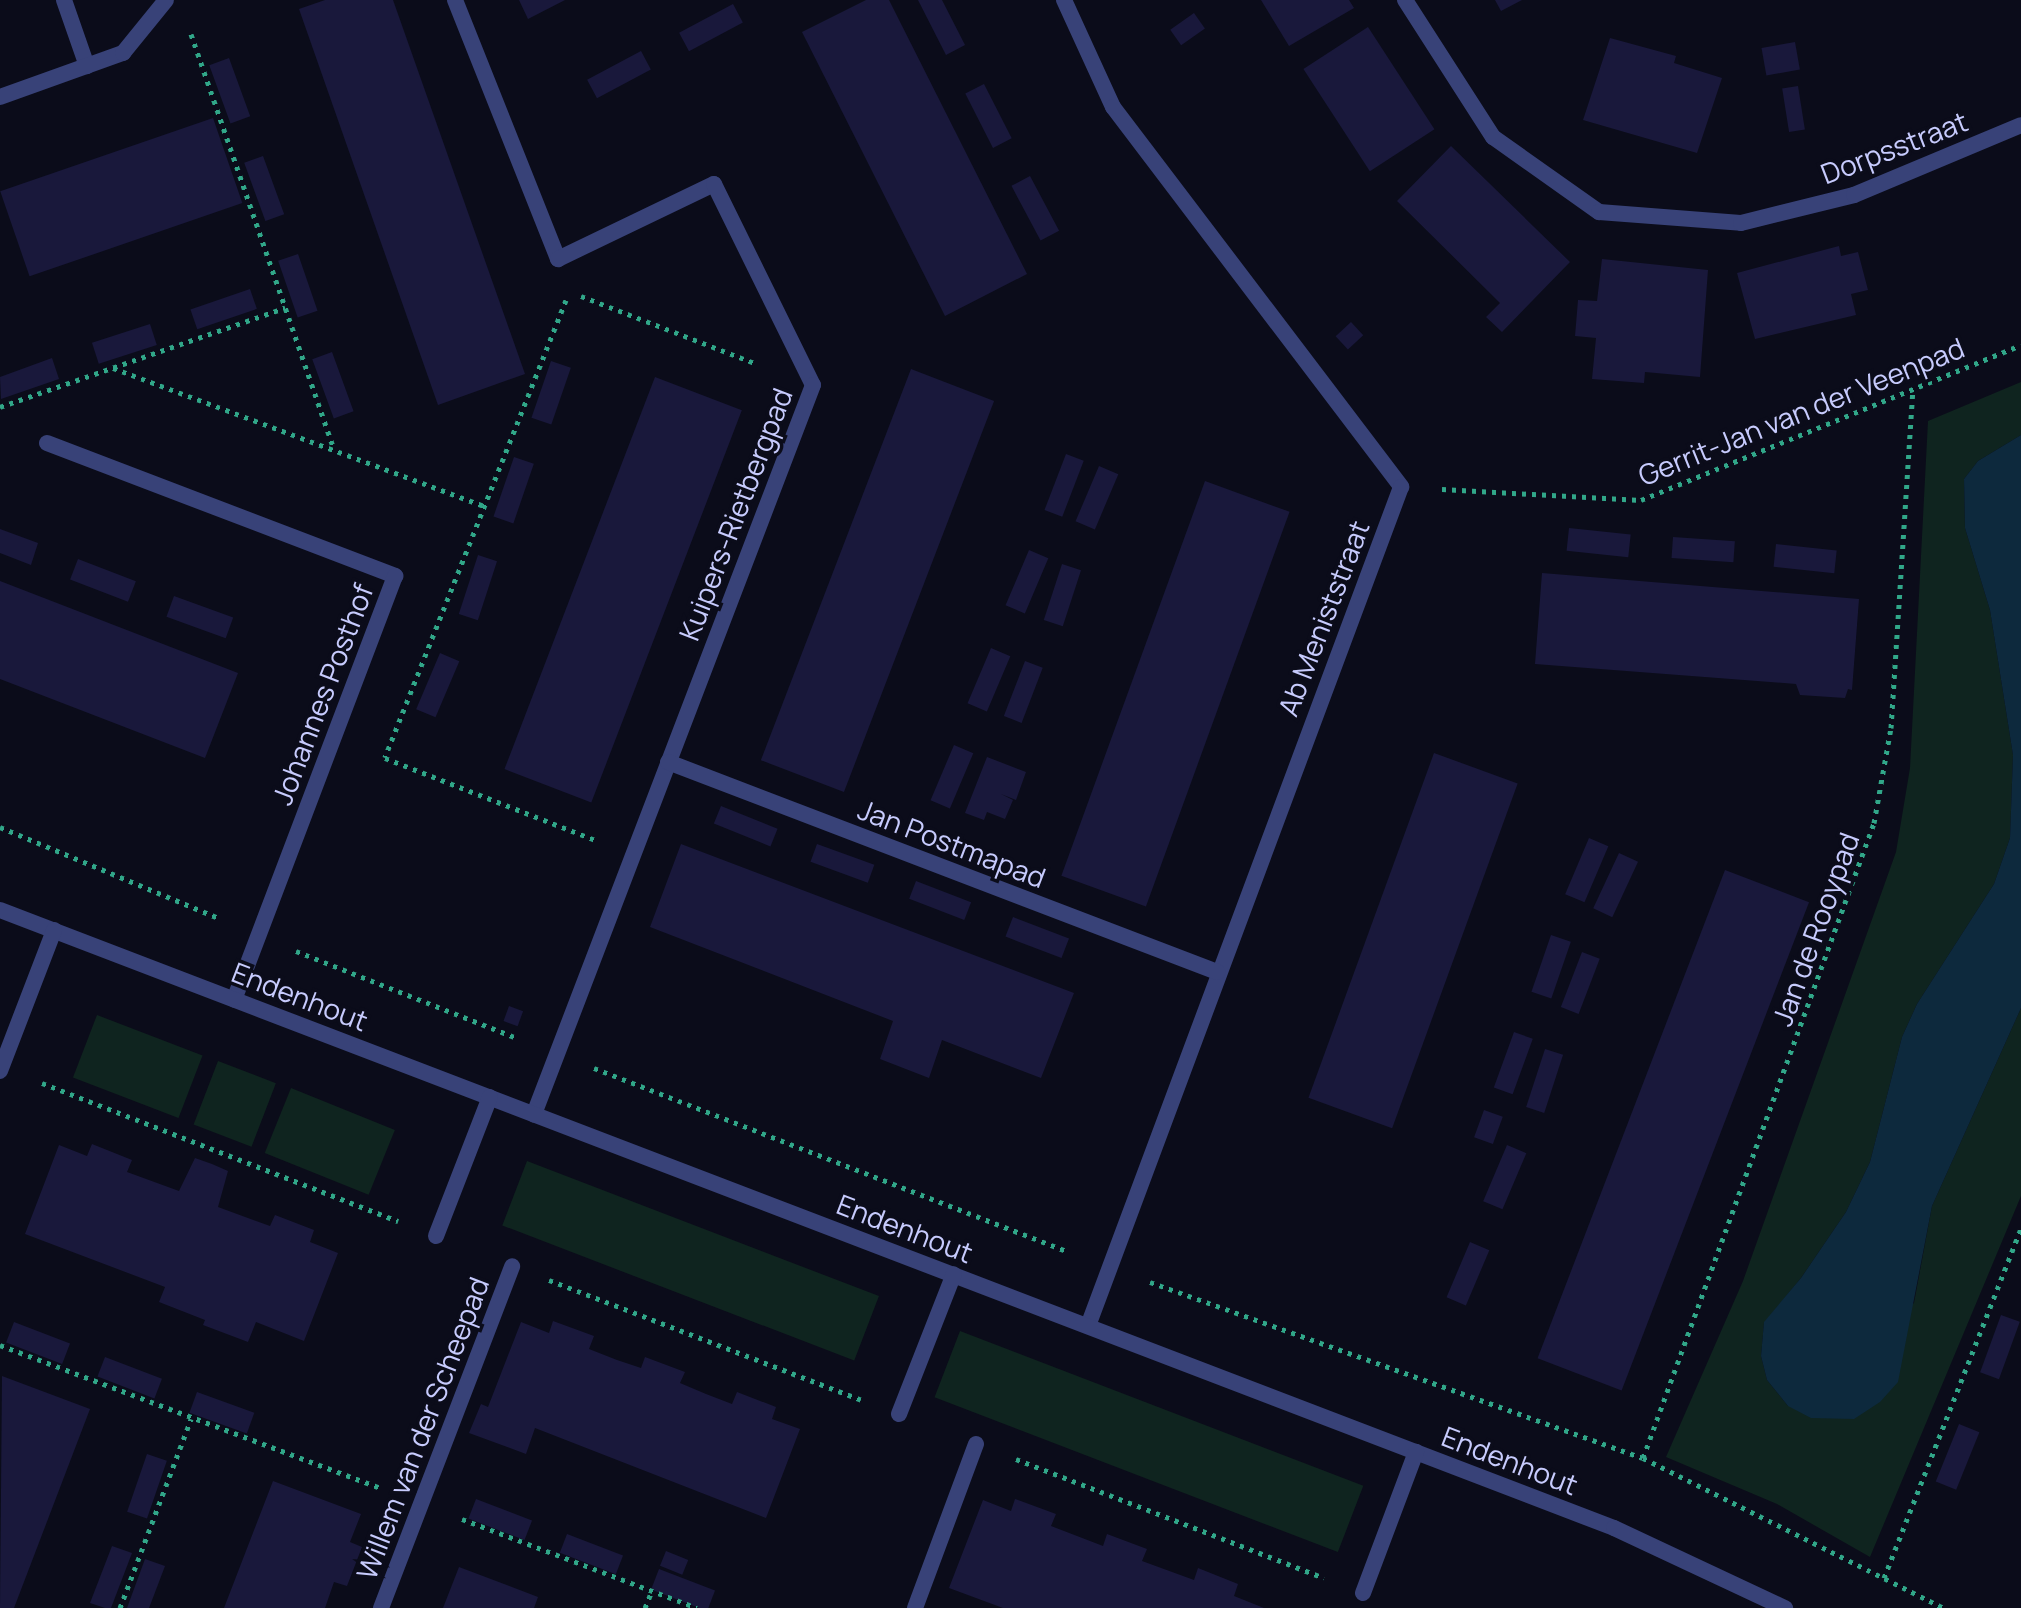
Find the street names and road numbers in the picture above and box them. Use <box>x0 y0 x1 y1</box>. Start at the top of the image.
street label: Dorpsstraat <box>1816 104 1972 190</box>
street label: Gerrit-Jan van der Veenpad <box>1633 330 1969 492</box>
street label: Kuipers-Rietbergpad <box>671 383 799 645</box>
street label: Ab Meniststraat <box>1270 516 1376 720</box>
street label: Johannes Posthof <box>264 579 380 809</box>
street label: Jan Postmapad <box>854 792 1050 894</box>
street label: Jan de Rooypad <box>1764 828 1866 1030</box>
street label: Endenhout <box>227 955 373 1037</box>
street label: Endenhout <box>832 1187 978 1269</box>
street label: Willem van der Scheepad <box>349 1272 495 1584</box>
street label: Endenhout <box>1437 1419 1583 1501</box>

